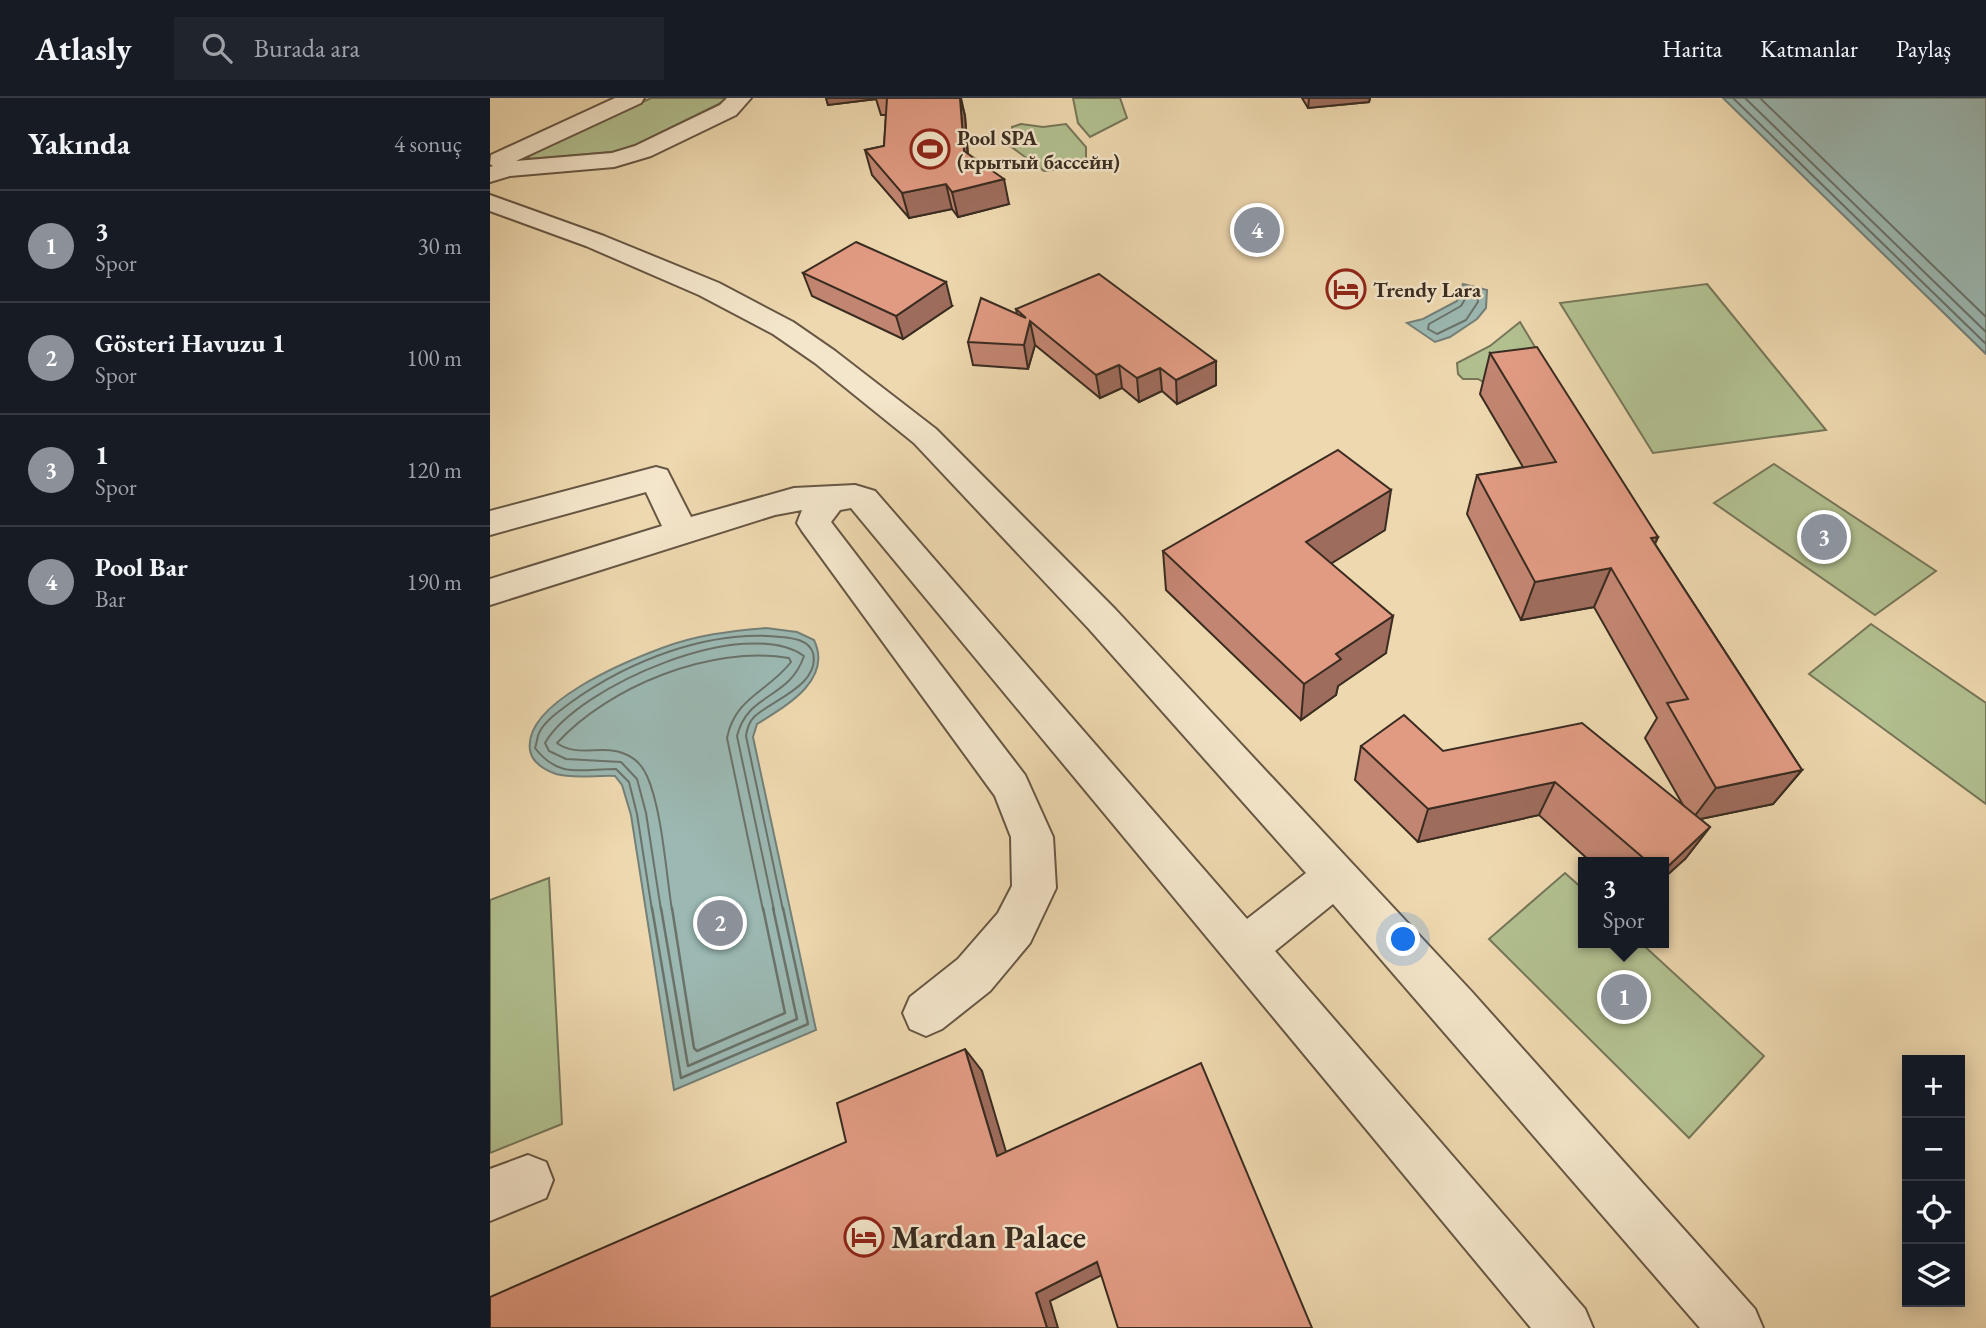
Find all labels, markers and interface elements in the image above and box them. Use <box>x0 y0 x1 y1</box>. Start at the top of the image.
search box <box>174 17 664 80</box>
text: Atlasly <box>35 27 132 70</box>
icon: search <box>198 29 236 67</box>
text: Burada ara <box>254 31 360 65</box>
text: Harita <box>1662 33 1722 64</box>
text: Katmanlar <box>1760 33 1858 64</box>
text: Paylaş <box>1896 33 1951 64</box>
text: Yakında <box>28 124 130 163</box>
place label: Pool SPA (крытый бассейн) <box>957 124 1120 175</box>
sports icon: Pool SPA (крытый бассейн) <box>909 128 951 170</box>
text: 4 sonuç <box>394 129 462 159</box>
pin: 4 <box>1234 204 1280 256</box>
text: 3 <box>95 214 109 248</box>
text: 1 <box>45 231 57 261</box>
text: 30 m <box>417 231 462 261</box>
text: Spor <box>95 248 137 278</box>
hotel icon: Trendy Lara <box>1325 268 1367 310</box>
place label: Trendy Lara <box>1373 276 1482 303</box>
text: Gösteri Havuzu 1 <box>95 326 285 360</box>
text: 2 <box>45 343 57 373</box>
text: 100 m <box>406 343 462 373</box>
text: Spor <box>95 360 137 390</box>
text: 1 <box>95 438 109 472</box>
text: 3 <box>45 455 57 485</box>
text: 120 m <box>406 455 462 485</box>
text: Spor <box>95 472 137 502</box>
pin: 3 <box>1801 511 1847 563</box>
text: Pool Bar <box>95 550 188 584</box>
text: 4 <box>45 567 57 597</box>
text: 190 m <box>406 567 462 597</box>
text: Bar <box>95 584 125 614</box>
popup <box>1578 857 1669 948</box>
text: 3 <box>1603 871 1616 905</box>
pin: 2 <box>697 897 743 949</box>
text: Spor <box>1603 905 1644 935</box>
your location <box>1386 922 1420 956</box>
pin: 1 <box>1601 971 1647 1023</box>
map controls <box>1902 1055 1965 1307</box>
button: + <box>1902 1055 1965 1118</box>
button: − <box>1902 1118 1965 1181</box>
button: locate <box>1902 1181 1965 1244</box>
hotel icon: Mardan Palace <box>843 1216 885 1258</box>
place label: Mardan Palace <box>891 1216 1086 1258</box>
button: layers <box>1902 1244 1965 1307</box>

